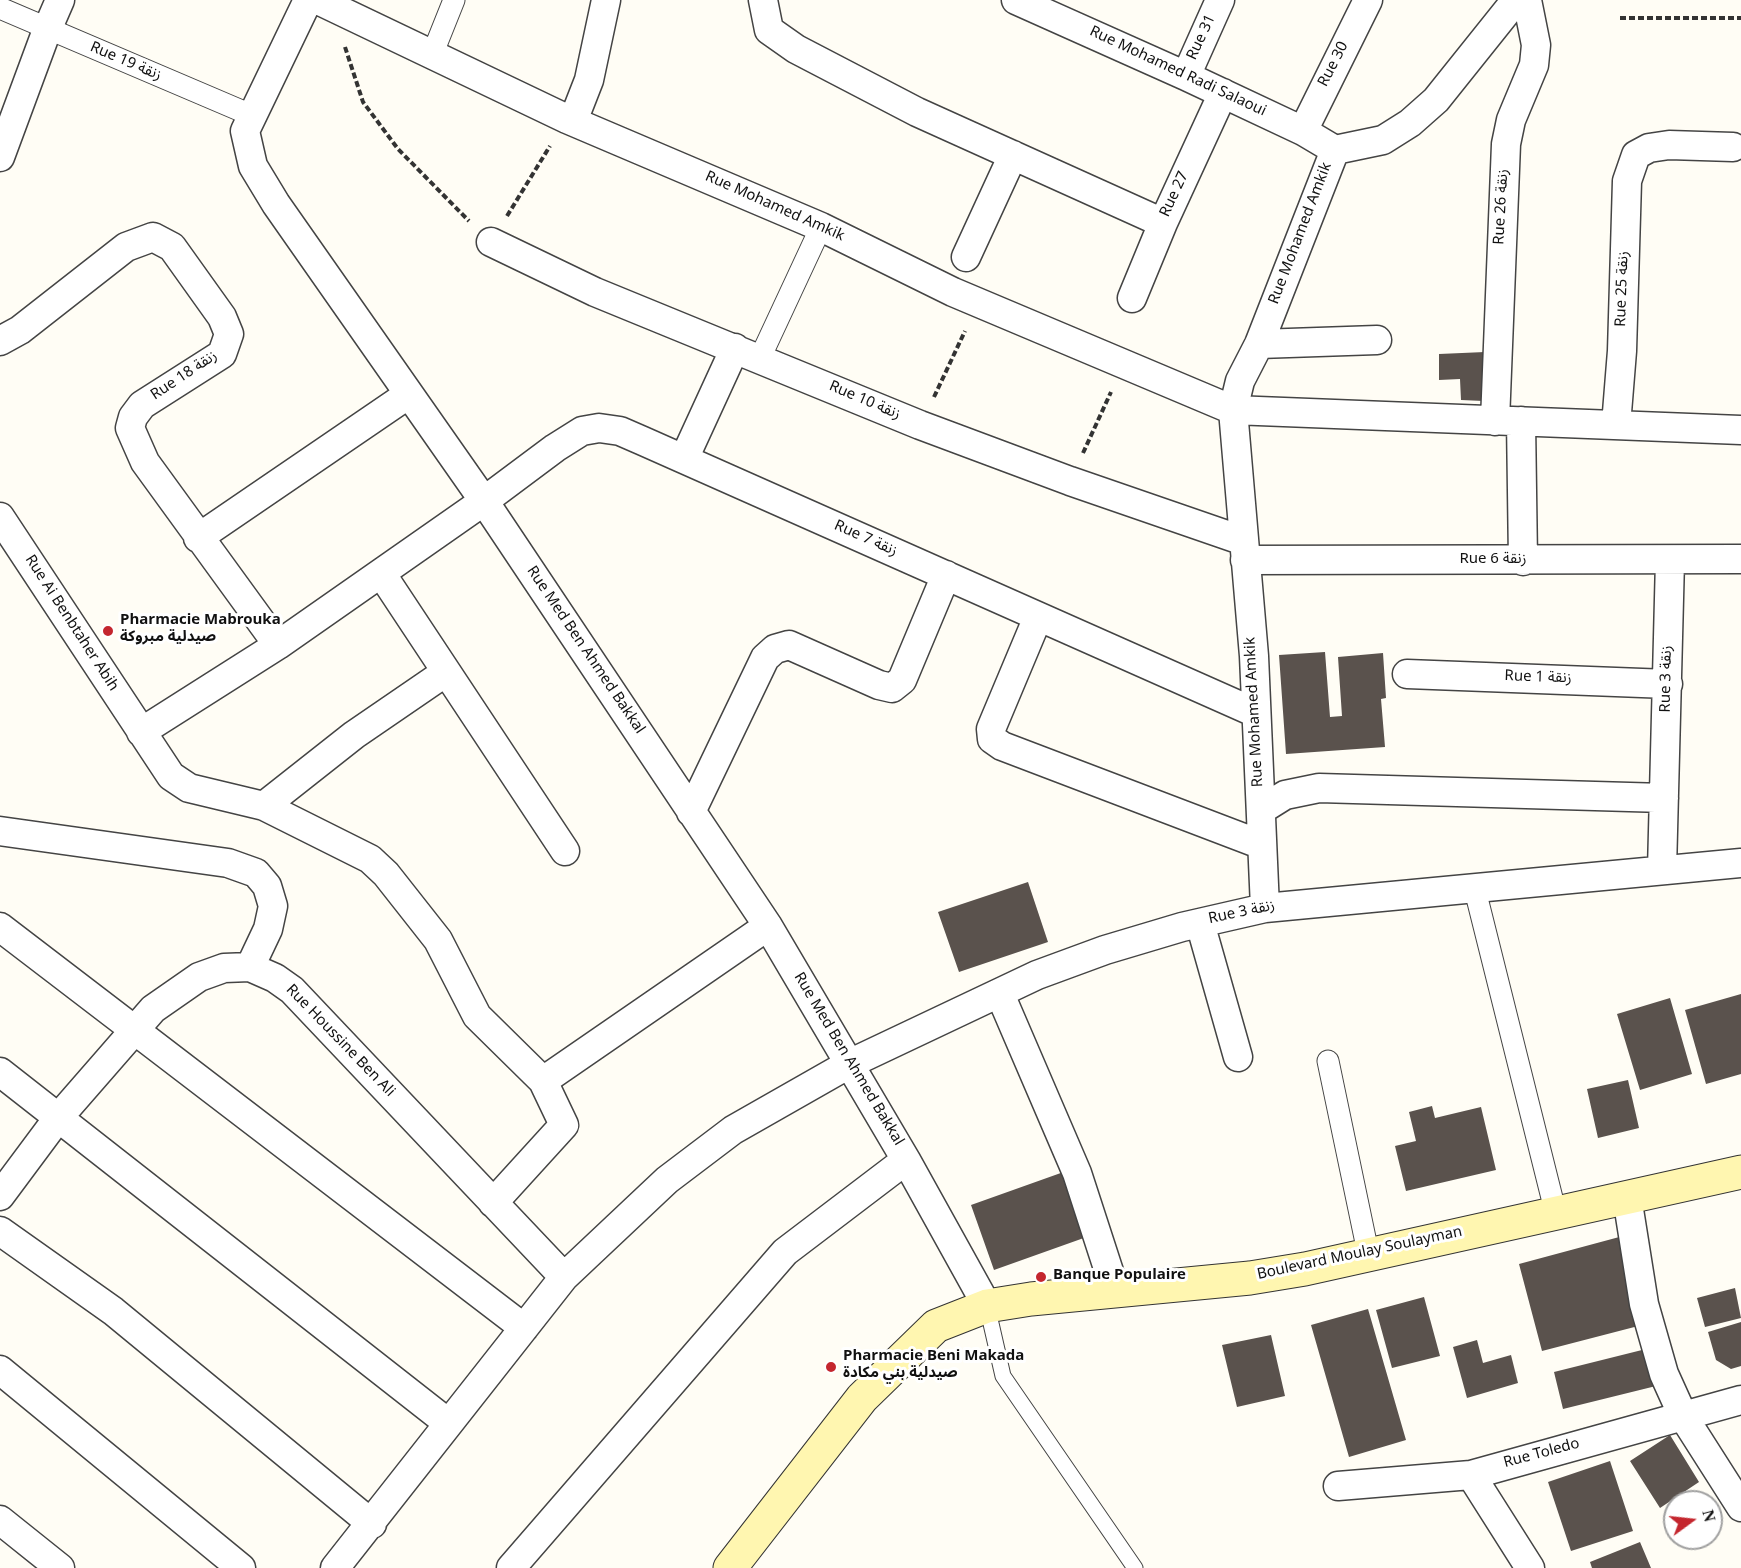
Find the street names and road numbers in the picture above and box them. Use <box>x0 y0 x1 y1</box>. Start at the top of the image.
street label: Rue 31 <box>1185 12 1221 64</box>
street label: Rue Mohamed Radi Salaoui <box>1086 24 1268 122</box>
street label: Rue 30 <box>1316 39 1354 91</box>
street label: Rue 19 زنقة <box>87 40 163 86</box>
street label: Rue Mohamed Amkik <box>1267 161 1337 307</box>
street label: Rue Mohamed Amkik <box>702 169 846 247</box>
street label: Rue 27 <box>1158 169 1194 221</box>
street label: Rue 26 زنقة <box>1492 169 1514 245</box>
street label: Rue 25 زنقة <box>1614 251 1634 327</box>
street label: Rue 18 زنقة <box>149 348 221 406</box>
street label: Rue 10 زنقة <box>826 379 902 425</box>
street label: Rue 7 زنقة <box>831 518 899 562</box>
street label: Rue 6 زنقة <box>1459 552 1527 570</box>
street label: Rue Ai Benbtaher Abih <box>19 553 121 695</box>
street label: Rue Med Ben Ahmed Bakkal <box>521 564 647 738</box>
street label: Rue Mohamed Amkik <box>1243 636 1269 788</box>
street label: Rue 3 زنقة <box>1658 645 1678 713</box>
street label: Rue 1 زنقة <box>1504 669 1572 689</box>
street label: Rue 3 زنقة <box>1207 898 1277 930</box>
street label: Rue Med Ben Ahmed Bakkal <box>788 970 906 1150</box>
street label: Rue Houssine Ben Ali <box>281 982 397 1102</box>
street label: Boulevard Moulay Soulayman <box>1256 1224 1464 1286</box>
street label: Rue Toledo <box>1502 1436 1582 1474</box>

